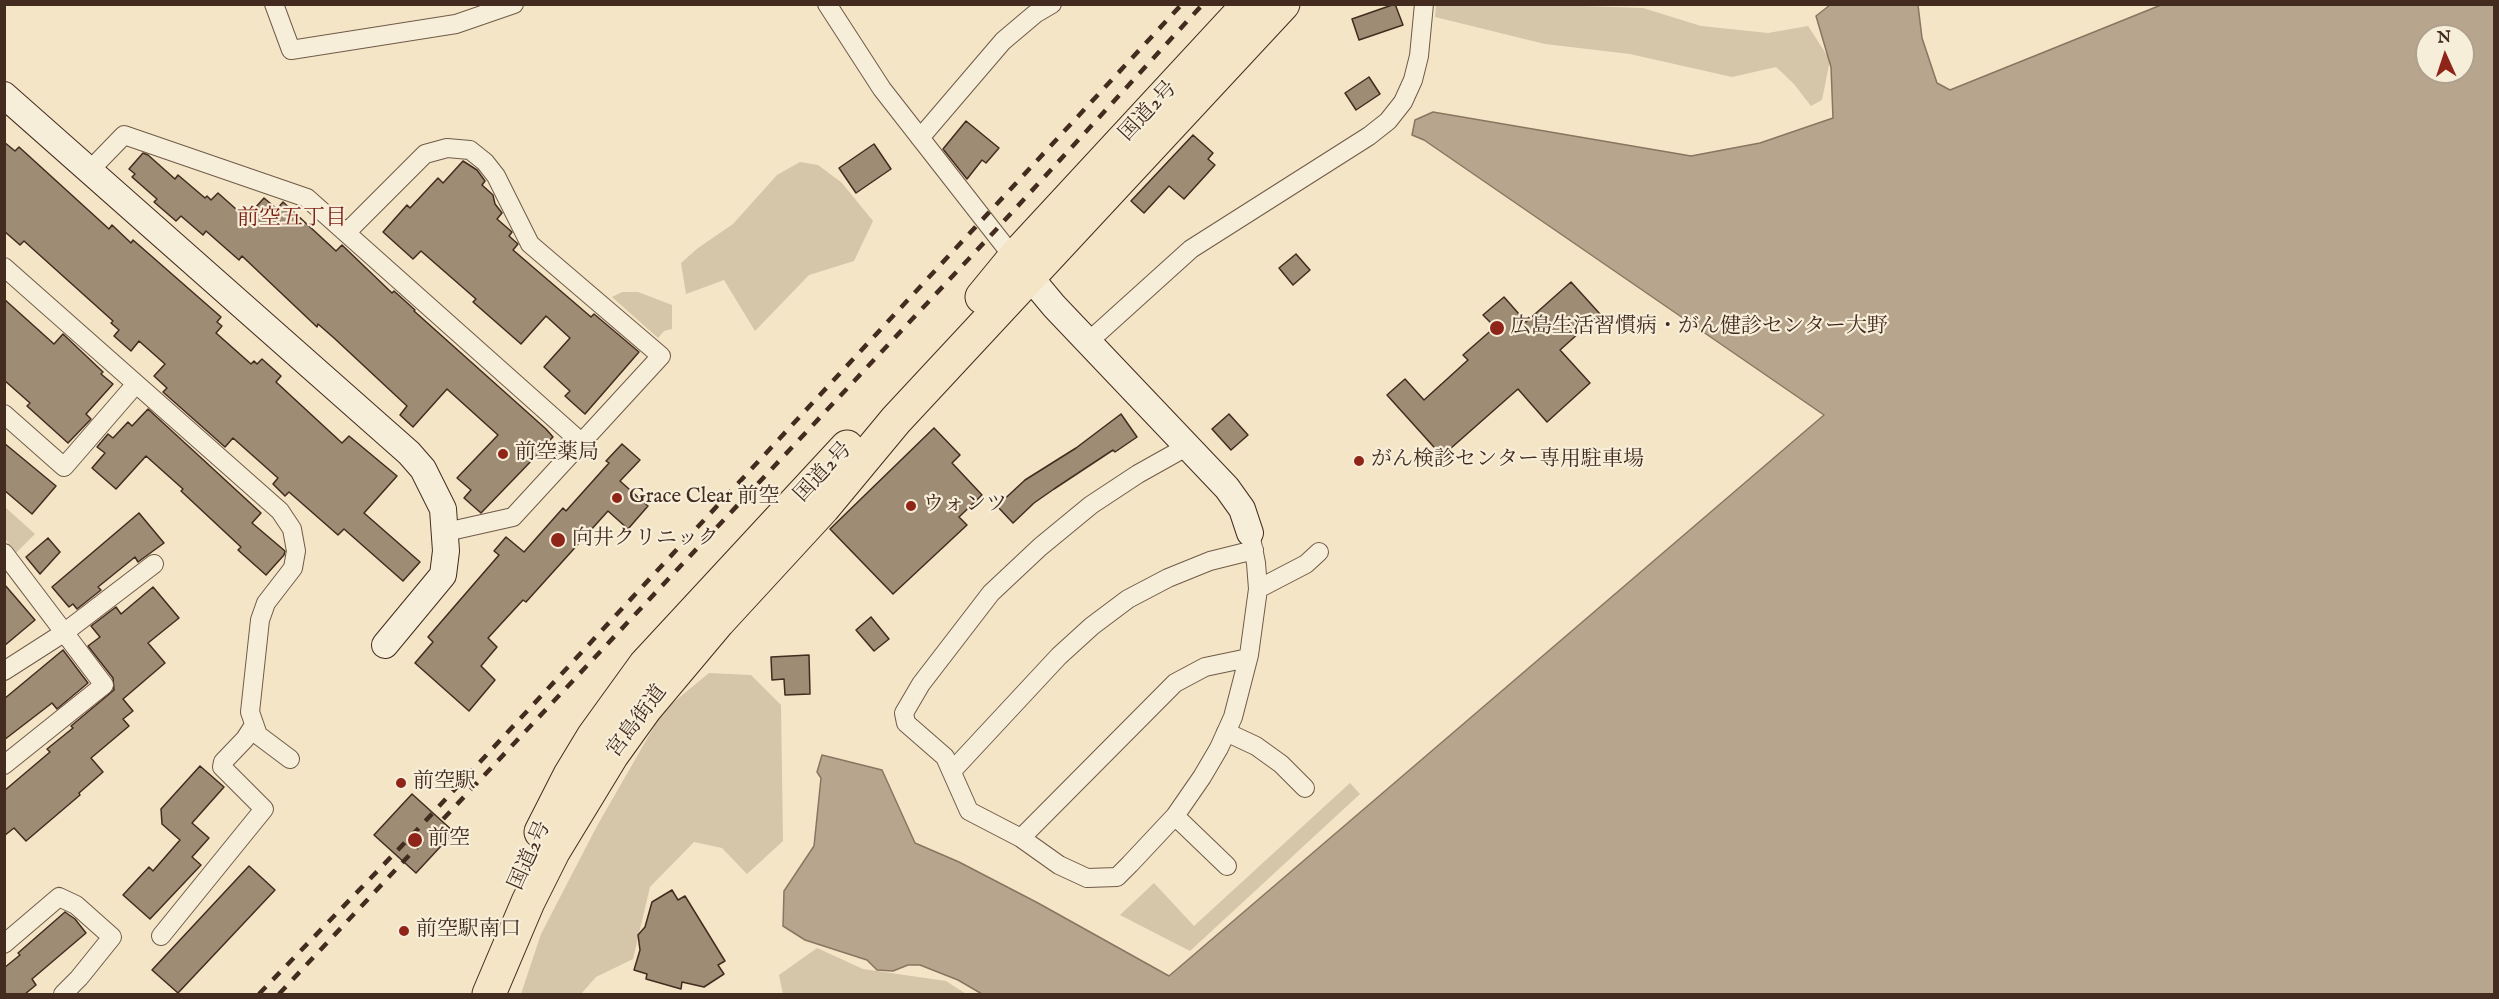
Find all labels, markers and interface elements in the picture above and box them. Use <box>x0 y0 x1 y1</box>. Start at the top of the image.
north arrow <box>2415 24 2475 84</box>
text: N <box>2437 28 2452 48</box>
street label: 国道2号 <box>1115 77 1183 147</box>
district label: 前空五丁目 <box>237 206 347 232</box>
place label: 広島生活習慣病・がん健診センター大野 <box>1510 315 1888 341</box>
marker: 広島生活習慣病・がん健診センター大野 <box>1488 319 1506 337</box>
street label: 国道2号 <box>790 438 858 508</box>
place label: 前空薬局 <box>515 441 599 467</box>
marker: 前空薬局 <box>496 447 510 461</box>
place label: がん検診センター専用駐車場 <box>1371 448 1644 474</box>
marker: がん検診センター専用駐車場 <box>1352 454 1366 468</box>
place label: Grace Clear 前空 <box>629 485 779 511</box>
marker: Grace Clear 前空 <box>610 491 624 505</box>
place label: ウォンツ <box>923 493 1007 519</box>
marker: ウォンツ <box>904 499 918 513</box>
place label: 向井クリニック <box>572 527 719 553</box>
marker: 向井クリニック <box>549 531 567 549</box>
street label: 宮島街道 <box>603 681 673 763</box>
place label: 前空駅 <box>413 770 476 796</box>
marker: 前空駅 <box>394 776 408 790</box>
street label: 国道2号 <box>505 818 557 894</box>
place label: 前空 <box>428 827 470 853</box>
marker: 前空 <box>406 831 424 849</box>
place label: 前空駅南口 <box>416 918 521 944</box>
marker: 前空駅南口 <box>397 924 411 938</box>

